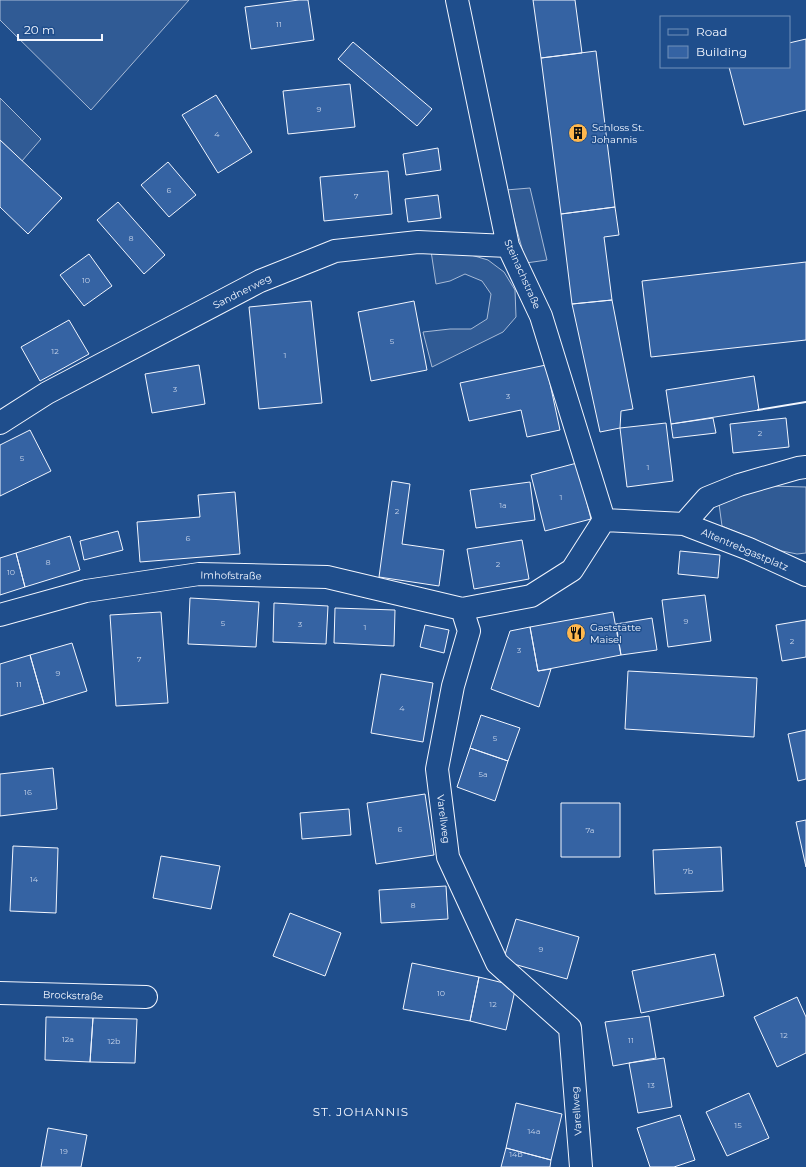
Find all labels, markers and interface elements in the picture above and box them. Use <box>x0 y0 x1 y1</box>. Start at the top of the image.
scale bar <box>18 16 102 42</box>
legend <box>660 16 790 68</box>
house number: 11 <box>276 19 282 29</box>
text: 20 m <box>24 22 55 37</box>
text: Road <box>696 24 727 39</box>
text: Building <box>696 44 747 59</box>
house number: 9 <box>317 104 322 114</box>
place label: Schloss St. Johannis <box>591 121 644 146</box>
building icon: Schloss St. Johannis <box>567 122 589 144</box>
house number: 4 <box>214 129 220 139</box>
house number: 6 <box>167 185 172 195</box>
house number: 7 <box>354 191 359 201</box>
house number: 8 <box>128 233 134 243</box>
street label: Steinachstraße <box>501 237 544 311</box>
street label: Sandnerweg <box>211 271 274 312</box>
house number: 10 <box>82 275 90 285</box>
house number: 5 <box>390 336 395 346</box>
house number: 12 <box>51 346 59 356</box>
house number: 1 <box>284 350 286 360</box>
house number: 3 <box>173 384 178 394</box>
house number: 3 <box>506 391 511 401</box>
house number: 2 <box>758 428 763 438</box>
house number: 5 <box>20 453 25 463</box>
house number: 1 <box>647 462 649 472</box>
house number: 1 <box>560 492 562 502</box>
house number: 1a <box>499 500 507 510</box>
house number: 2 <box>395 506 400 516</box>
street label: Altentrebgastplatz <box>699 525 790 574</box>
house number: 6 <box>186 533 191 543</box>
house number: 8 <box>45 557 51 567</box>
house number: 2 <box>496 559 501 569</box>
house number: 10 <box>7 567 15 577</box>
street label: Imhofstraße <box>200 568 262 583</box>
house number: 9 <box>684 616 689 626</box>
house number: 5 <box>221 618 226 628</box>
house number: 3 <box>298 619 303 629</box>
place label: Gaststätte Maisel <box>590 621 641 646</box>
house number: 1 <box>364 622 366 632</box>
restaurant icon: Gaststätte Maisel <box>565 622 587 644</box>
house number: 2 <box>790 636 795 646</box>
house number: 3 <box>517 645 522 655</box>
house number: 7 <box>137 654 142 664</box>
house number: 9 <box>56 668 61 678</box>
house number: 11 <box>16 679 22 689</box>
house number: 4 <box>399 703 405 713</box>
house number: 5 <box>493 733 498 743</box>
house number: 5a <box>478 769 488 779</box>
house number: 16 <box>24 787 32 797</box>
street label: Varellweg <box>434 794 453 844</box>
house number: 6 <box>398 824 403 834</box>
house number: 7a <box>585 825 595 835</box>
house number: 7b <box>683 866 694 876</box>
house number: 14 <box>30 874 39 884</box>
house number: 8 <box>410 900 416 910</box>
house number: 9 <box>539 944 544 954</box>
street label: Brockstraße <box>43 988 103 1003</box>
house number: 10 <box>437 988 445 998</box>
house number: 12 <box>489 999 497 1009</box>
house number: 12 <box>780 1030 788 1040</box>
house number: 12a <box>62 1034 74 1044</box>
house number: 11 <box>628 1035 634 1045</box>
house number: 12b <box>108 1036 121 1046</box>
house number: 13 <box>647 1080 655 1090</box>
street label: Varellweg <box>568 1086 585 1136</box>
district label: ST. JOHANNIS <box>313 1104 409 1119</box>
house number: 15 <box>734 1120 742 1130</box>
house number: 14a <box>527 1126 541 1136</box>
house number: 19 <box>60 1146 68 1156</box>
house number: 14b <box>509 1149 523 1159</box>

